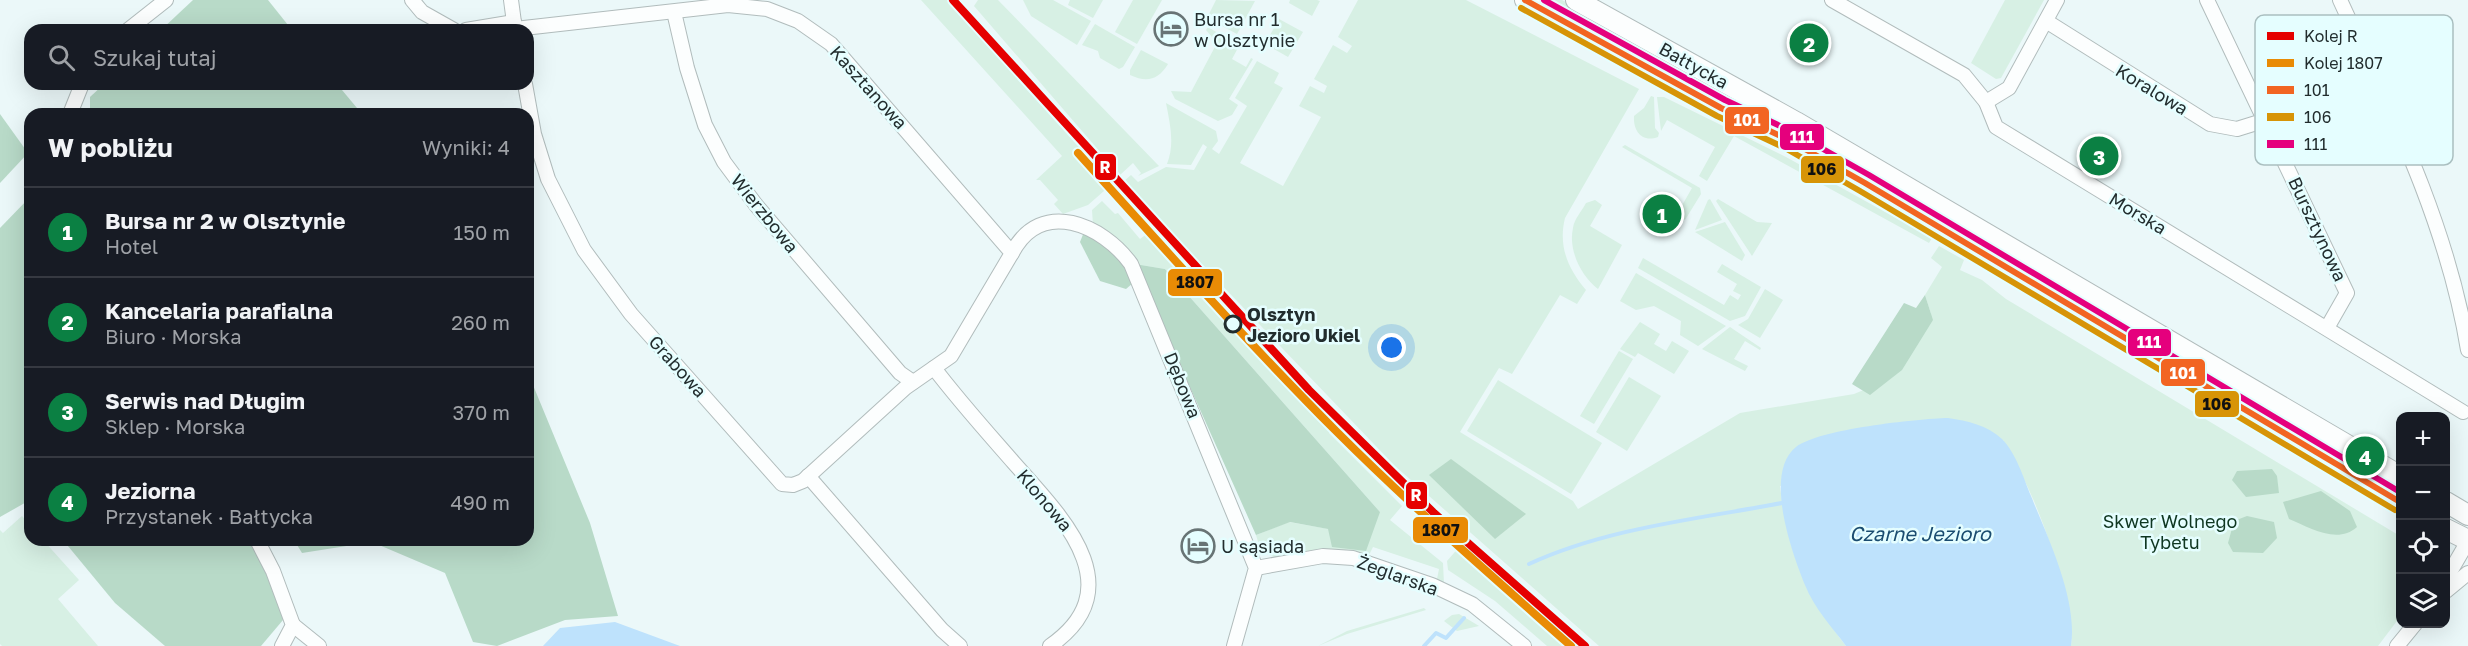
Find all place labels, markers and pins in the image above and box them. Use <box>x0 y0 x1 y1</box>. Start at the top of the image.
place label: Bursa nr 1 w Olsztynie <box>1194 8 1295 51</box>
hotel icon: Bursa nr 1 w Olsztynie <box>1153 11 1189 47</box>
pin: 2 <box>1790 20 1828 66</box>
pin: 3 <box>2080 134 2118 178</box>
pin: 1 <box>1642 192 1682 236</box>
place label: Olsztyn Jezioro Ukiel <box>1247 303 1360 346</box>
marker: Olsztyn Jezioro Ukiel <box>1224 315 1242 333</box>
pin: 4 <box>2346 434 2384 478</box>
hotel icon: U sąsiada <box>1180 528 1216 564</box>
place label: U sąsiada <box>1221 535 1304 557</box>

